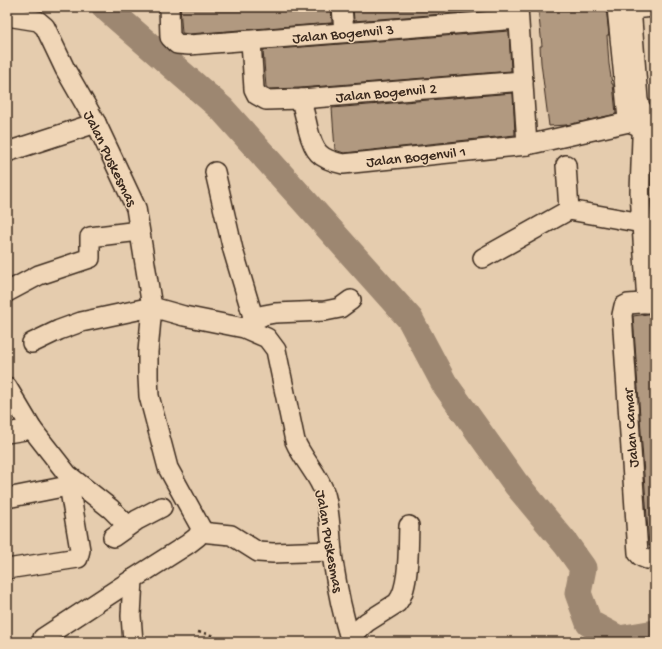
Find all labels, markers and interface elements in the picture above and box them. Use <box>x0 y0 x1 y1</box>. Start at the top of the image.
street label: Jalan Bogenvil 3 <box>292 22 395 48</box>
street label: Jalan Bogenvil 2 <box>335 81 438 107</box>
street label: Jalan Puskesmas <box>78 108 140 210</box>
street label: Jalan Bogenvil 1 <box>365 144 467 172</box>
street label: Jalan Camar <box>620 386 644 468</box>
street label: Jalan Puskesmas <box>310 489 346 595</box>

